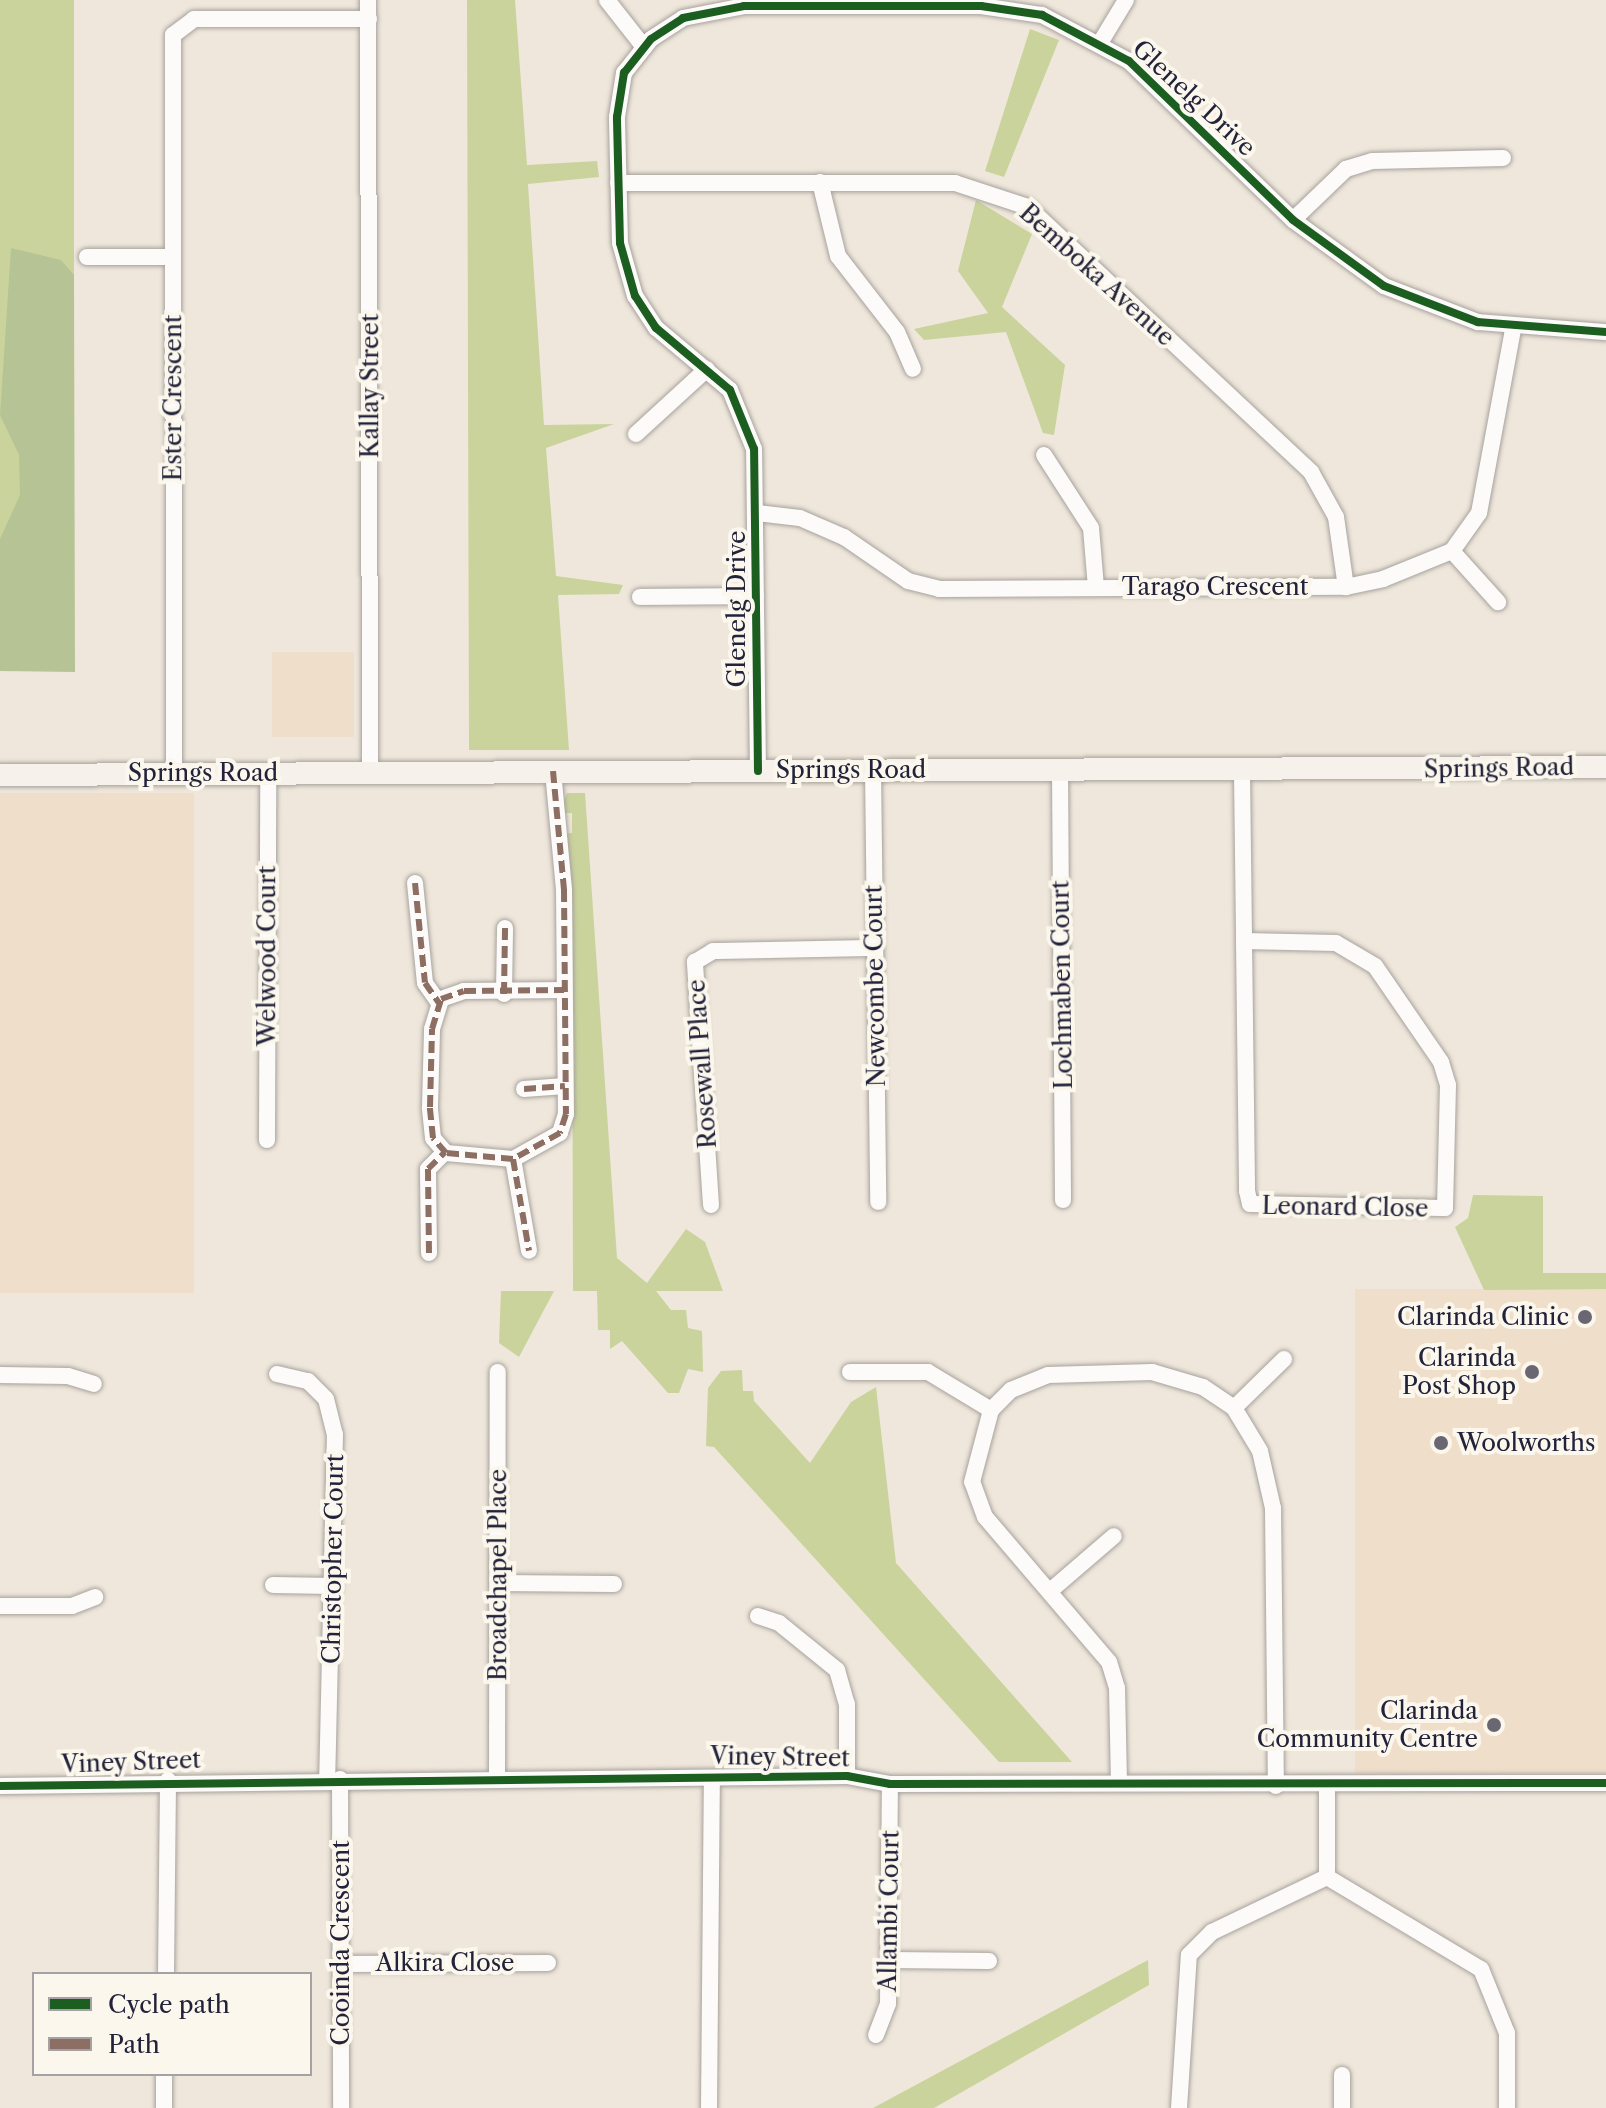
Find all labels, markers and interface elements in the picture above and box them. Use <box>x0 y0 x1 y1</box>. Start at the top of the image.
street label: Glenelg Drive <box>1127 34 1261 162</box>
street label: Bemboka Avenue <box>1013 198 1181 352</box>
street label: Kallay Street <box>356 313 384 459</box>
street label: Ester Crescent <box>159 314 187 482</box>
street label: Glenelg Drive <box>723 531 751 687</box>
street label: Tarago Crescent <box>1122 573 1308 601</box>
street label: Springs Road <box>1424 752 1574 784</box>
street label: Springs Road <box>776 756 926 784</box>
street label: Springs Road <box>128 759 278 787</box>
street label: Welwood Court <box>253 866 281 1046</box>
street label: Lochmaben Court <box>1046 880 1078 1090</box>
street label: Newcombe Court <box>859 885 891 1087</box>
street label: Rosewall Place <box>682 978 722 1150</box>
street label: Leonard Close <box>1261 1191 1429 1223</box>
place label: Clarinda Clinic <box>1397 1303 1569 1331</box>
marker: Clarinda Clinic <box>1576 1308 1594 1326</box>
place label: Clarinda Post Shop <box>1402 1344 1516 1400</box>
marker: Clarinda Post Shop <box>1523 1363 1541 1381</box>
place label: Woolworths <box>1457 1429 1596 1457</box>
marker: Woolworths <box>1432 1434 1450 1452</box>
street label: Christopher Court <box>317 1453 349 1665</box>
street label: Broadchapel Place <box>484 1469 512 1681</box>
place label: Clarinda Community Centre <box>1256 1697 1478 1753</box>
marker: Clarinda Community Centre <box>1485 1716 1503 1734</box>
street label: Viney Street <box>710 1741 850 1773</box>
street label: Viney Street <box>60 1745 202 1779</box>
street label: Allambi Court <box>873 1830 905 1992</box>
street label: Cooinda Crescent <box>327 1840 355 2046</box>
street label: Alkira Close <box>375 1949 515 1977</box>
legend <box>32 1972 312 2076</box>
text: Cycle path <box>108 1990 230 2019</box>
text: Path <box>108 2030 160 2059</box>

